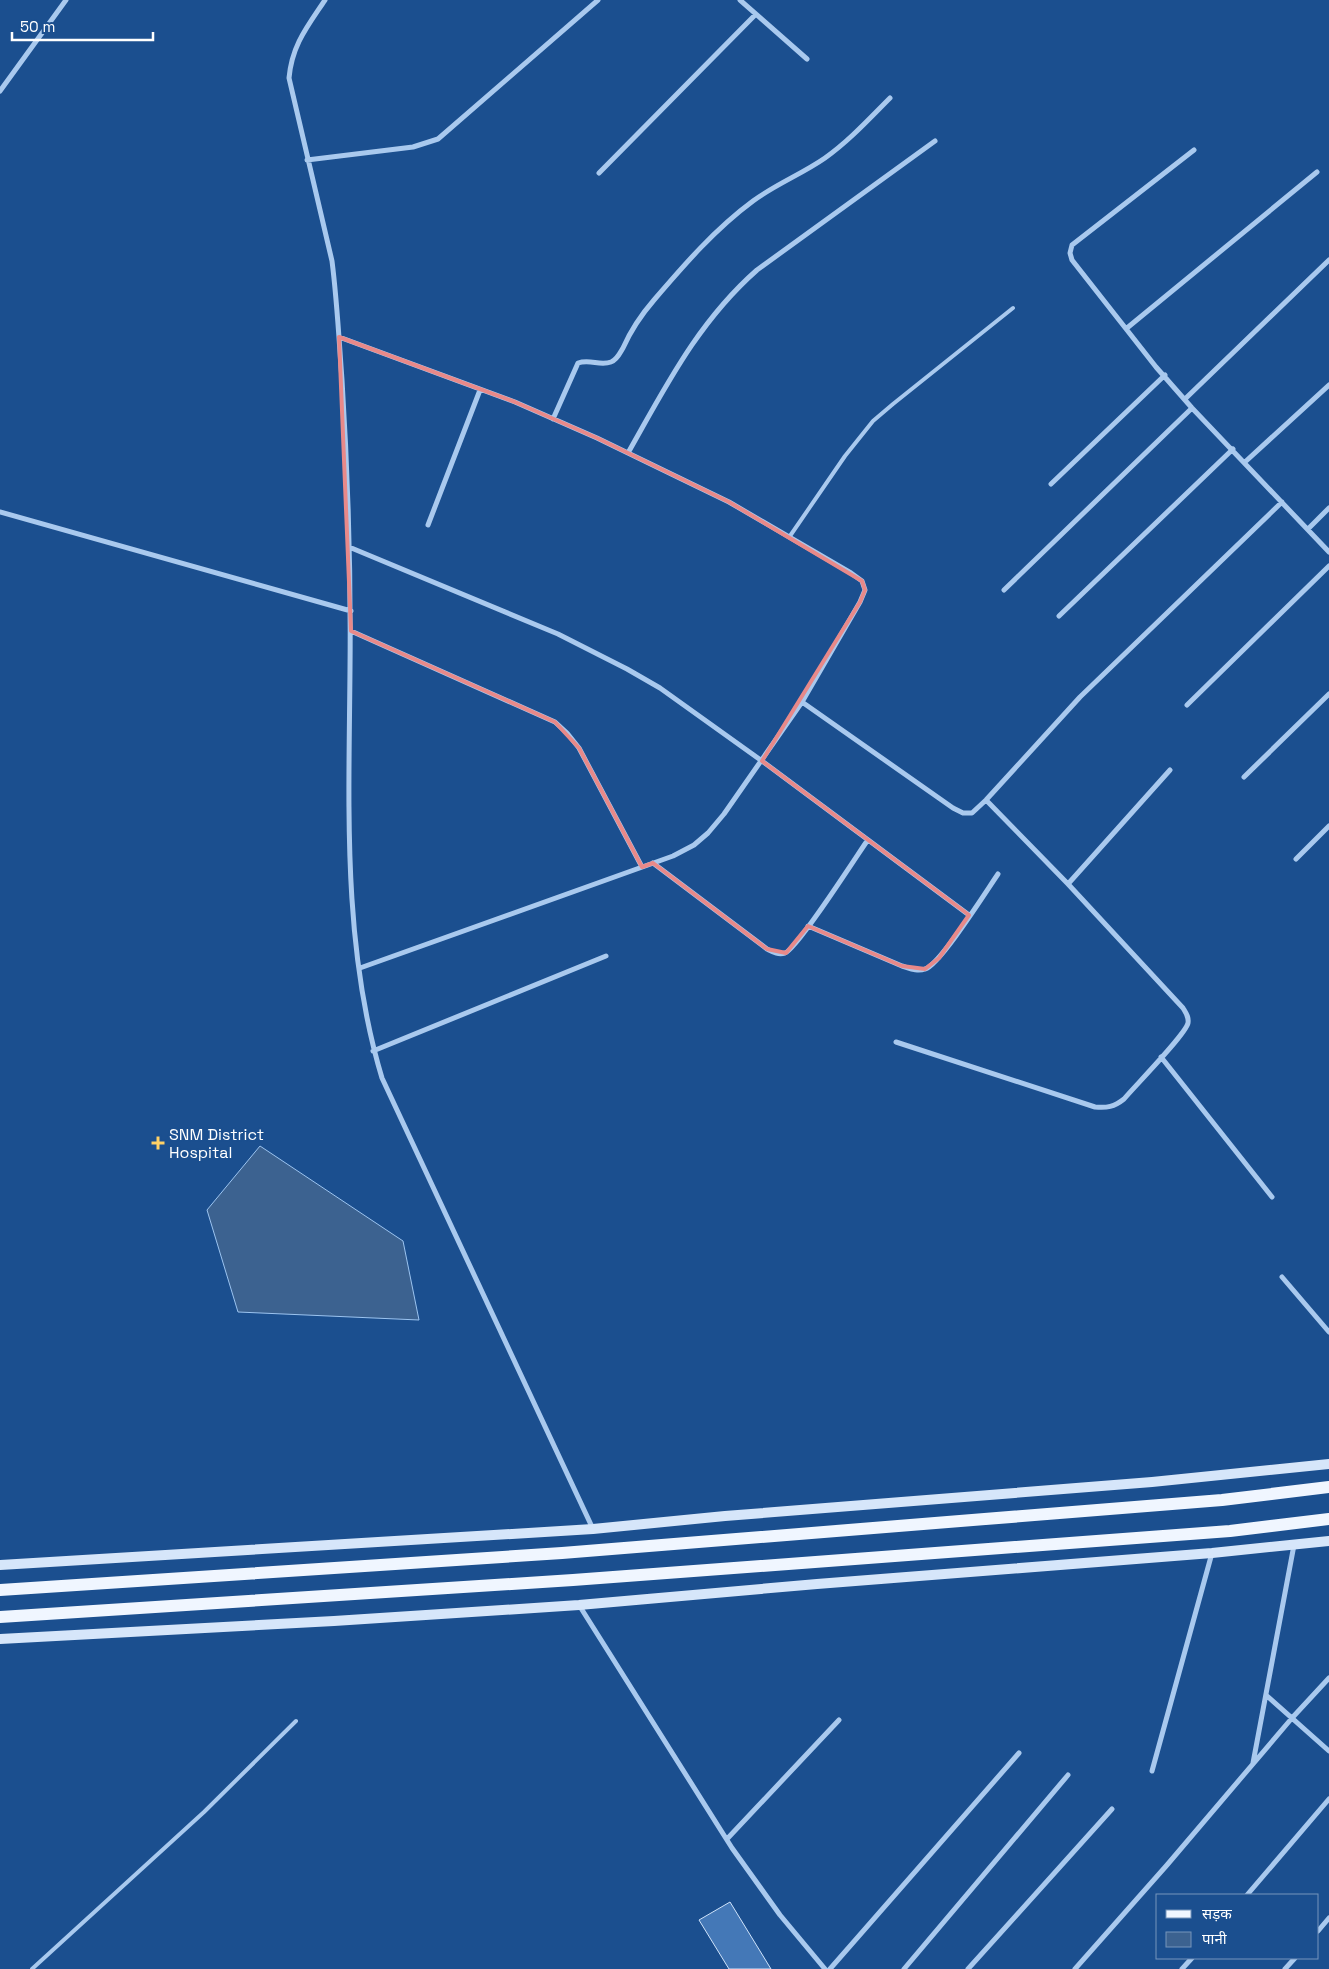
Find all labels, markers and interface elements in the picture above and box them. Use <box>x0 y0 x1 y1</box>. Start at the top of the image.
scale bar <box>12 10 154 42</box>
text: 50 m <box>20 17 55 36</box>
place label: SNM District Hospital <box>169 1124 264 1163</box>
marker: SNM District Hospital <box>151 1136 165 1150</box>
legend <box>1156 1894 1319 1959</box>
text: सड़क <box>1202 1904 1232 1923</box>
text: पानी <box>1202 1929 1228 1948</box>

